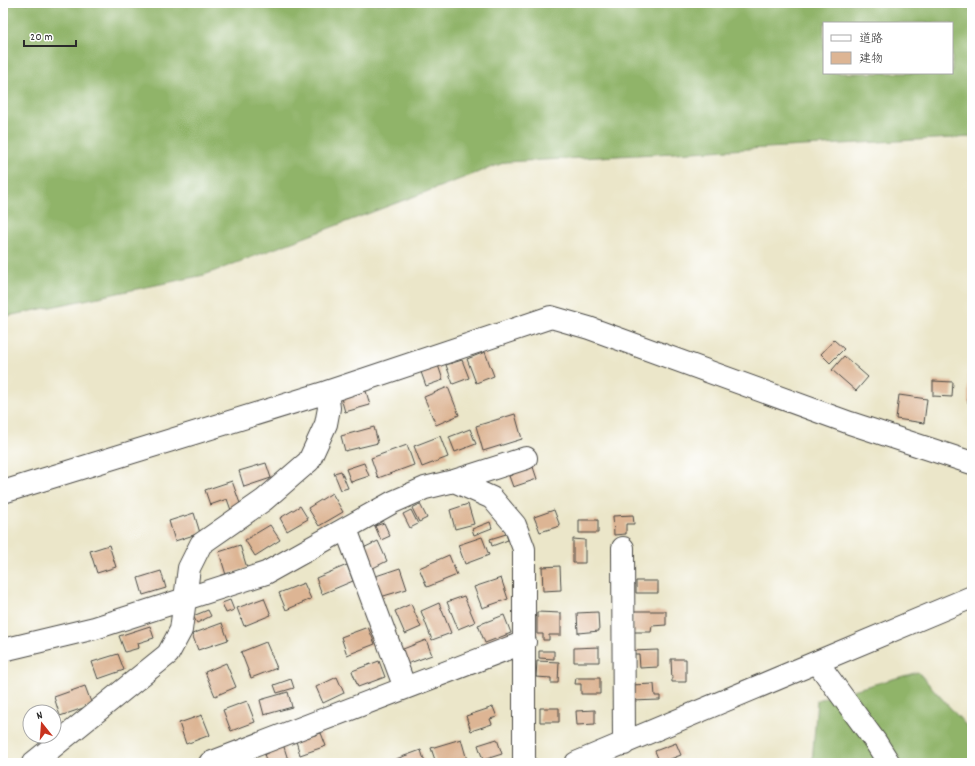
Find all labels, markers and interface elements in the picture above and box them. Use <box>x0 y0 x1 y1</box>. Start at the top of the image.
scale bar <box>24 22 76 48</box>
legend <box>823 22 953 74</box>
text: 20 m <box>30 29 53 46</box>
text: 道路 <box>859 31 883 48</box>
text: 建物 <box>859 51 883 68</box>
north arrow <box>22 704 62 744</box>
text: N <box>35 708 45 725</box>

